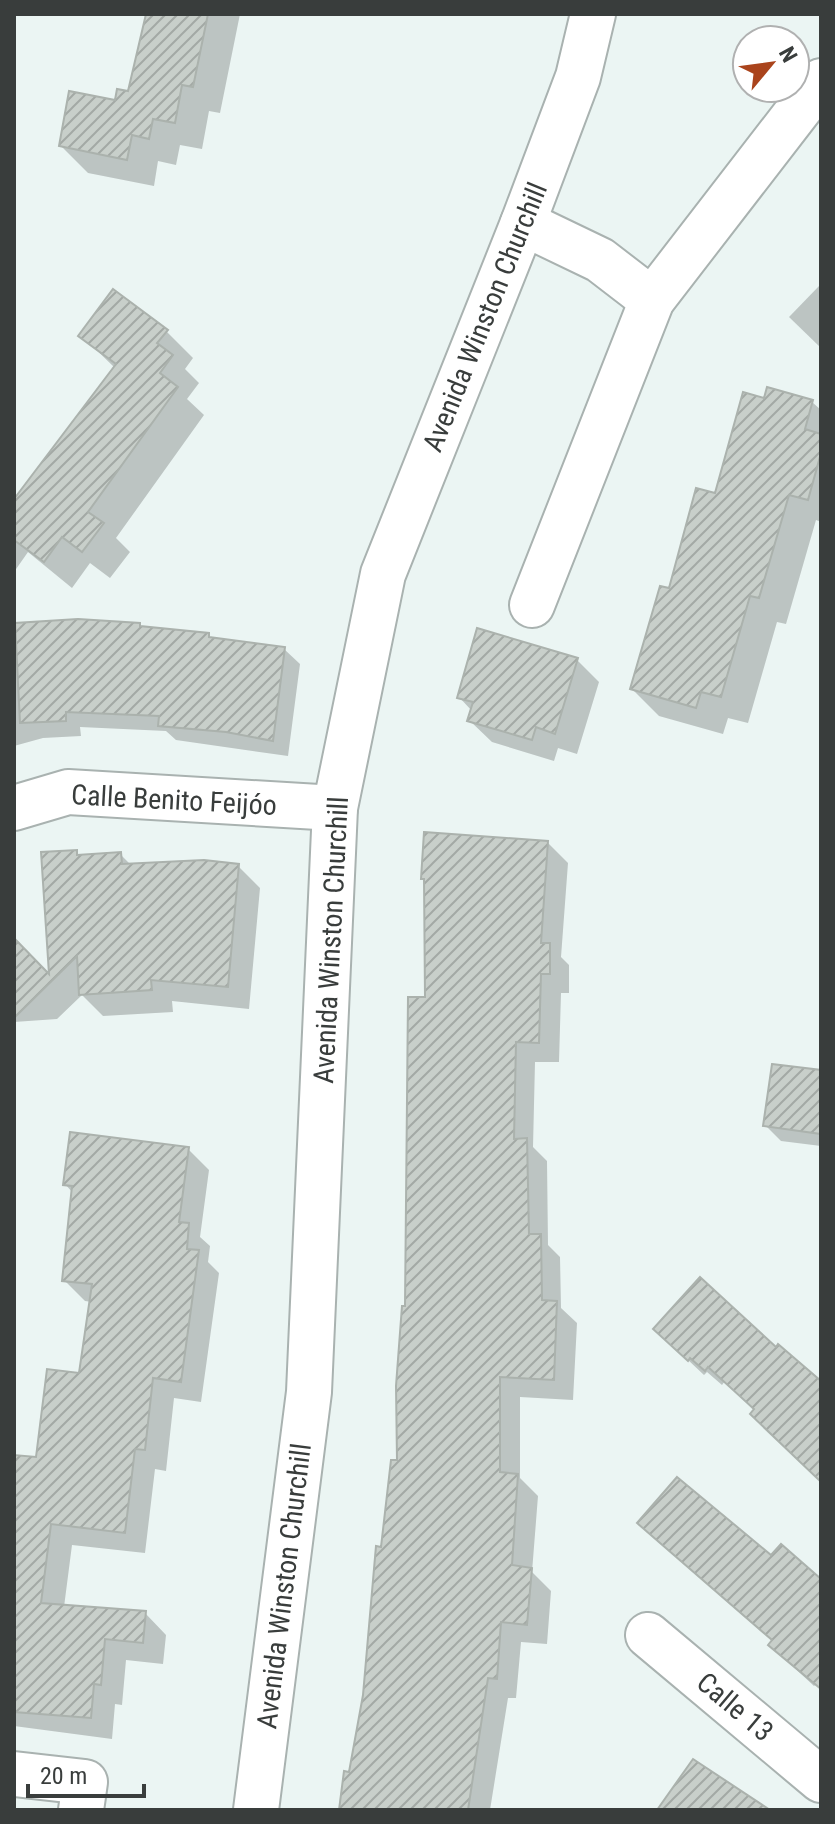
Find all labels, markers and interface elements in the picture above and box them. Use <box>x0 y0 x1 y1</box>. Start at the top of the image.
north arrow <box>731 24 811 104</box>
text: N <box>774 43 802 67</box>
street label: Avenida Winston Churchill <box>416 178 554 456</box>
street label: Calle Benito Feijóo <box>70 778 278 822</box>
street label: Avenida Winston Churchill <box>307 796 355 1084</box>
street label: Avenida Winston Churchill <box>250 1441 318 1731</box>
street label: Calle 13 <box>690 1666 780 1748</box>
scale bar <box>28 1748 144 1798</box>
text: 20 m <box>40 1762 87 1790</box>

